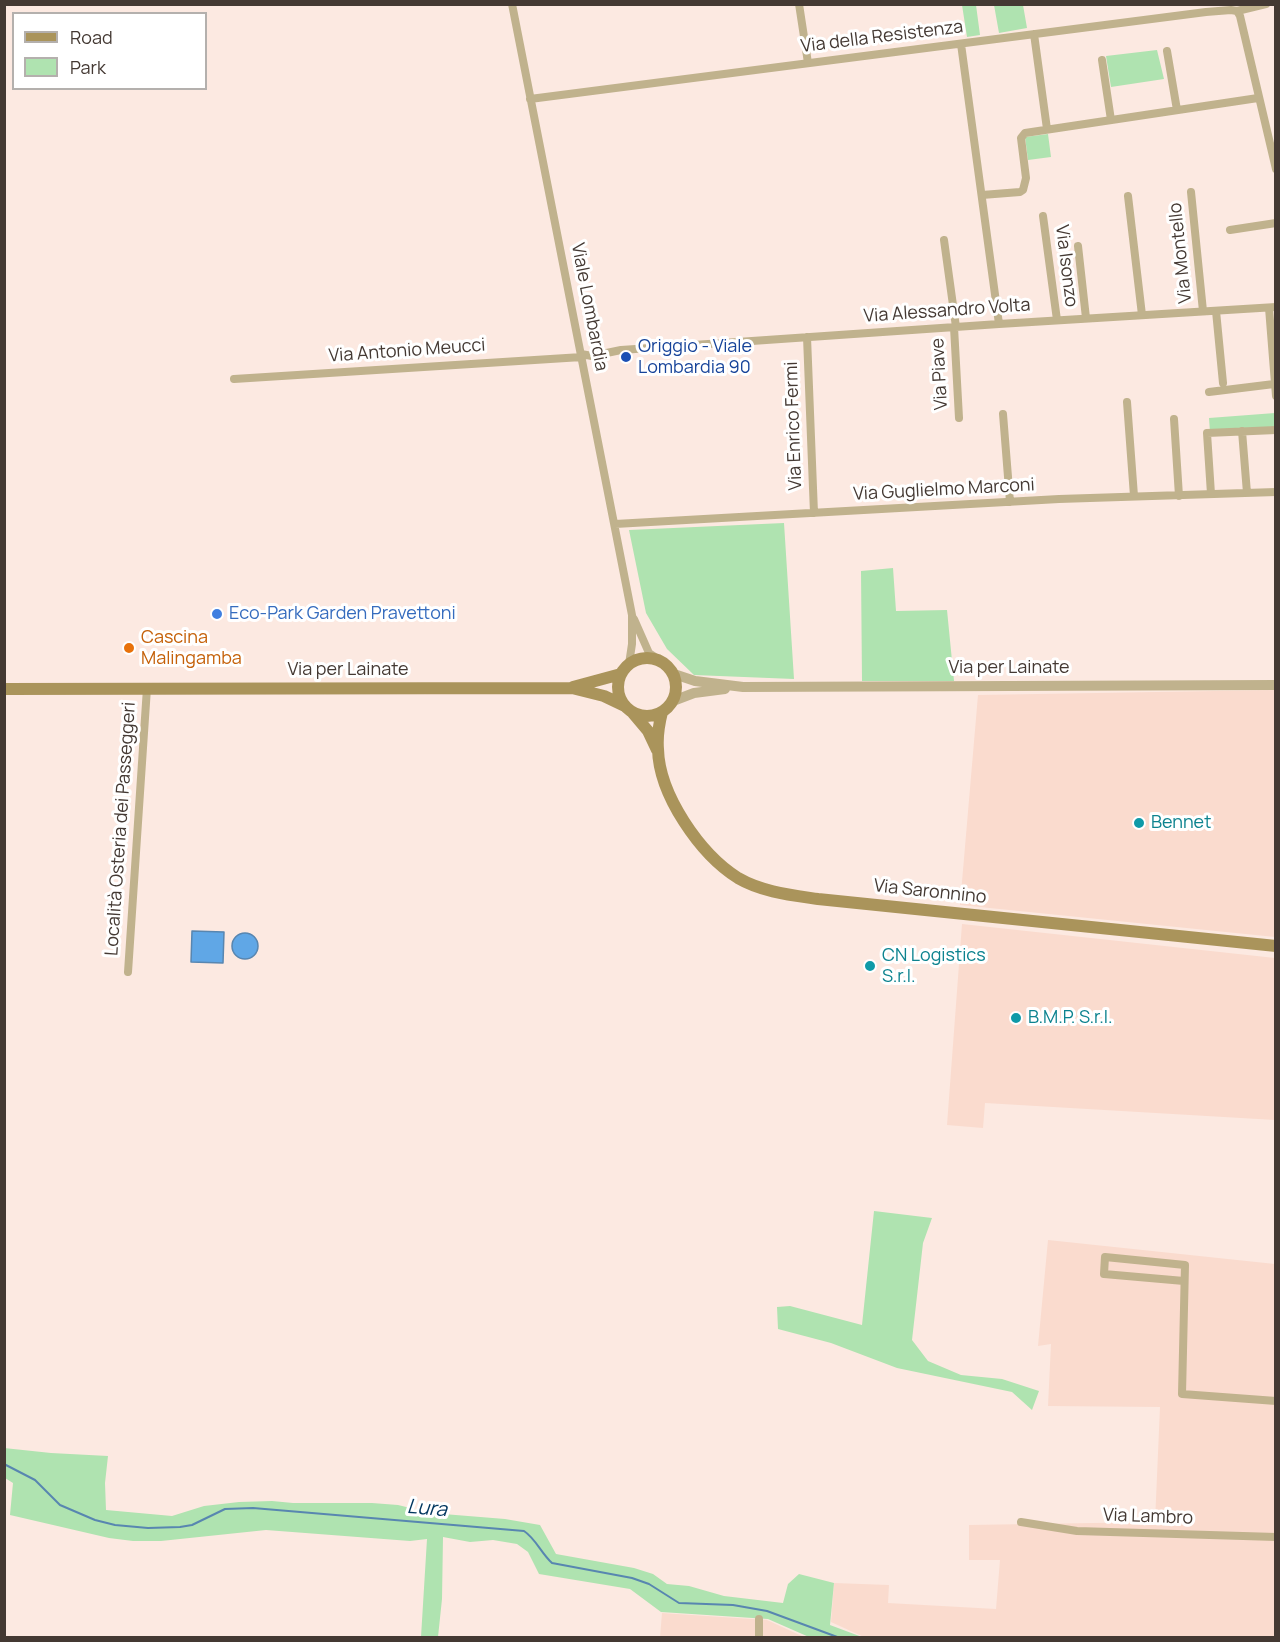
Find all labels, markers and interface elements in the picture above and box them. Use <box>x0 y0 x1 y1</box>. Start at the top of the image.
legend <box>12 12 207 90</box>
street label: Via della Resistenza <box>800 16 964 58</box>
text: Road <box>70 25 113 49</box>
text: Park <box>70 55 106 79</box>
street label: Via Montello <box>1165 202 1197 304</box>
street label: Via Isonzo <box>1050 224 1082 308</box>
street label: Viale Lombardia <box>566 241 612 373</box>
street label: Via Alessandro Volta <box>863 294 1031 328</box>
street label: Via Antonio Meucci <box>328 335 486 367</box>
place label: Origgio - Viale Lombardia 90 <box>638 336 752 378</box>
street label: Via Piave <box>927 337 953 411</box>
marker: Origgio - Viale Lombardia 90 <box>619 350 633 364</box>
street label: Via Enrico Fermi <box>781 361 807 491</box>
street label: Via Guglielmo Marconi <box>853 474 1035 506</box>
place label: Eco-Park Garden Pravettoni <box>229 603 456 625</box>
marker: Eco-Park Garden Pravettoni <box>210 607 224 621</box>
place label: Cascina Malingamba <box>141 627 242 670</box>
marker: Cascina Malingamba <box>122 641 136 655</box>
street label: Via per Lainate <box>948 657 1070 679</box>
street label: Via per Lainate <box>287 659 409 681</box>
street label: Località Osteria dei Passeggeri <box>101 701 141 957</box>
place label: Bennet <box>1151 812 1211 834</box>
marker: Bennet <box>1132 816 1146 830</box>
street label: Via Saronnino <box>873 875 987 909</box>
place label: CN Logistics S.r.l. <box>882 945 986 988</box>
marker: CN Logistics S.r.l. <box>863 959 877 973</box>
place label: B.M.P. S.r.l. <box>1028 1007 1112 1029</box>
marker: B.M.P. S.r.l. <box>1009 1011 1023 1025</box>
water label: Lura <box>406 1495 448 1523</box>
street label: Via Lambro <box>1102 1505 1194 1529</box>

